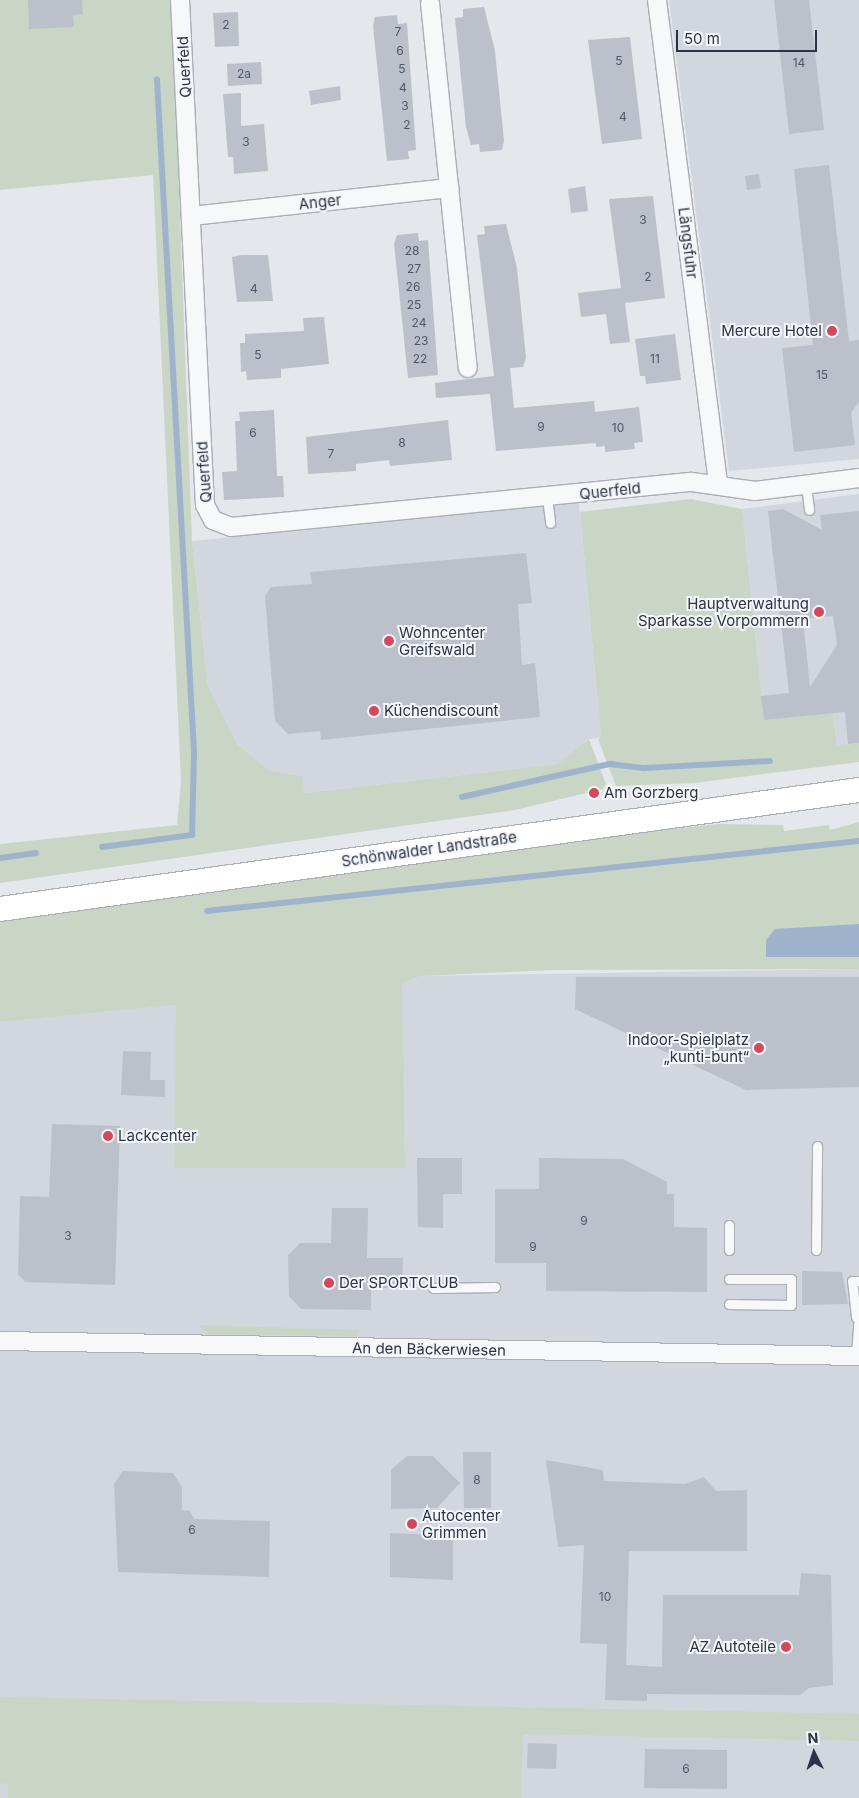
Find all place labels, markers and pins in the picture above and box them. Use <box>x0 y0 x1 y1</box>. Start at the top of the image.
place label: Mercure Hotel <box>721 322 822 340</box>
marker: Mercure Hotel <box>826 325 838 337</box>
place label: Hauptverwaltung Sparkasse Vorpommern <box>638 594 809 629</box>
marker: Hauptverwaltung Sparkasse Vorpommern <box>813 606 825 618</box>
place label: Wohncenter Greifswald <box>399 623 485 658</box>
marker: Wohncenter Greifswald <box>383 635 395 647</box>
place label: Küchendiscount <box>384 702 498 720</box>
marker: Küchendiscount <box>368 705 380 717</box>
place label: Am Gorzberg <box>604 784 698 802</box>
marker: Am Gorzberg <box>588 787 600 799</box>
place label: Indoor-Spielplatz „kunti-bunt“ <box>628 1030 749 1065</box>
marker: Indoor-Spielplatz „kunti-bunt“ <box>753 1042 765 1054</box>
place label: Lackcenter <box>118 1127 197 1145</box>
marker: Lackcenter <box>102 1130 114 1142</box>
place label: Der SPORTCLUB <box>339 1274 458 1292</box>
marker: Der SPORTCLUB <box>323 1277 335 1289</box>
place label: Autocenter Grimmen <box>422 1506 500 1541</box>
marker: Autocenter Grimmen <box>406 1518 418 1530</box>
place label: AZ Autoteile <box>690 1638 776 1656</box>
marker: AZ Autoteile <box>780 1641 792 1653</box>

